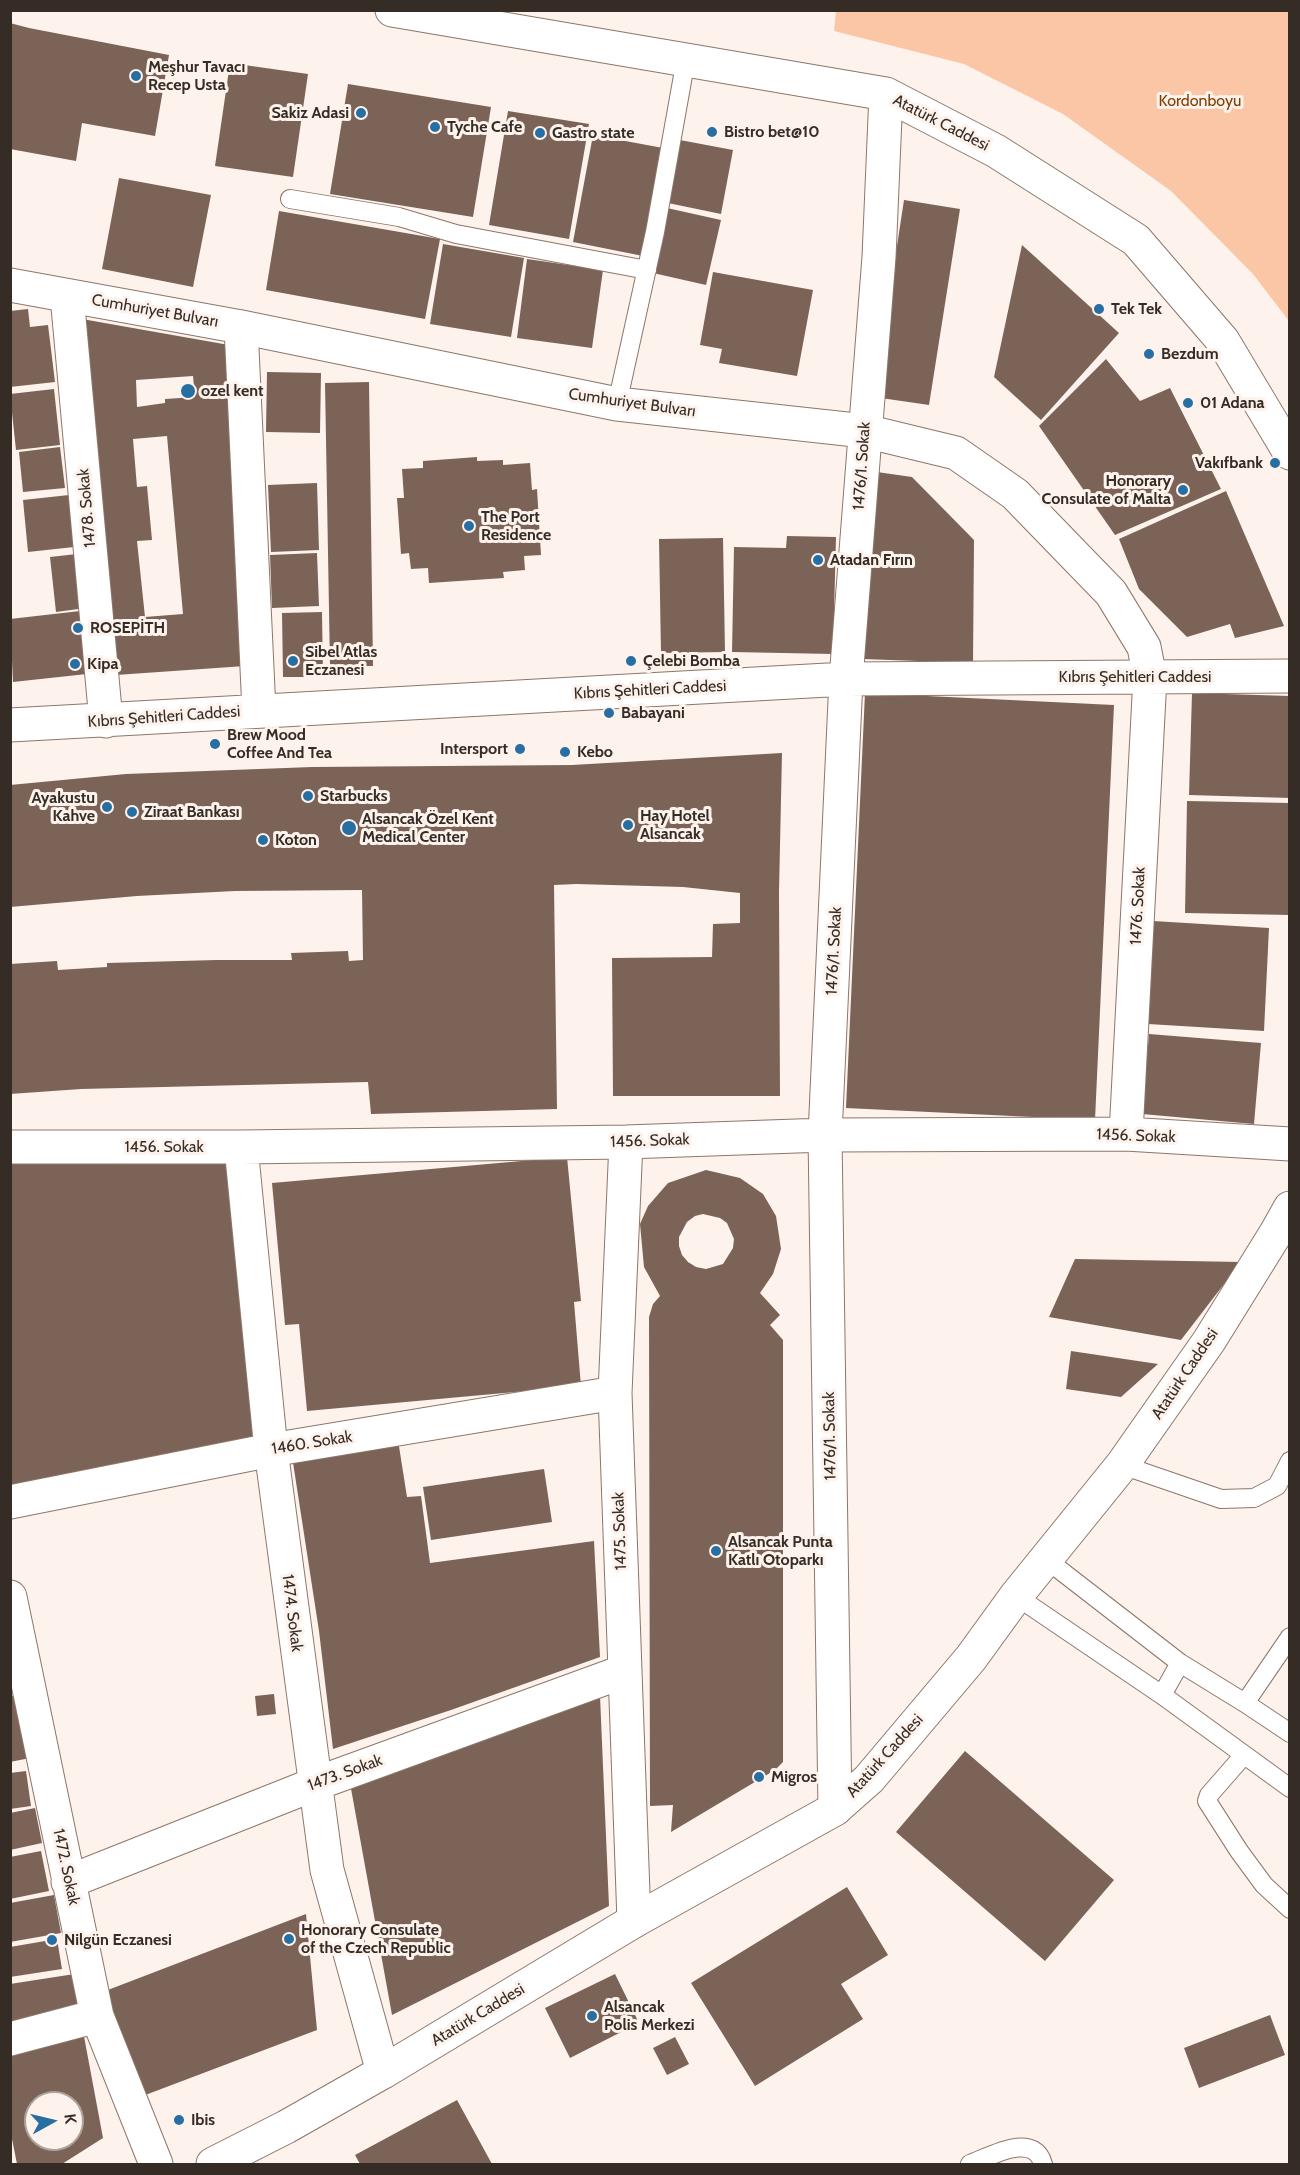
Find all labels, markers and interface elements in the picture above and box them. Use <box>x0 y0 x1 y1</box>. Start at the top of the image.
place label: Meşhur Tavacı Recep Usta <box>148 57 245 95</box>
marker: Meşhur Tavacı Recep Usta <box>129 69 143 83</box>
street label: Atatürk Caddesi <box>890 91 992 155</box>
park label: Kordonboyu <box>1159 91 1241 111</box>
place label: Sakiz Adasi <box>271 103 349 123</box>
marker: Sakiz Adasi <box>354 106 368 120</box>
place label: Tyche Cafe <box>447 117 522 137</box>
marker: Tyche Cafe <box>428 120 442 134</box>
place label: Bistro bet@10 <box>724 122 820 142</box>
place label: Gastro state <box>552 123 635 143</box>
marker: Bistro bet@10 <box>705 125 719 139</box>
marker: Gastro state <box>533 126 547 140</box>
street label: Cumhuriyet Bulvarı <box>90 290 220 332</box>
place label: Tek Tek <box>1111 299 1162 319</box>
marker: Tek Tek <box>1092 302 1106 316</box>
place label: Bezdum <box>1161 344 1219 364</box>
marker: Bezdum <box>1142 347 1156 361</box>
place label: ozel kent <box>201 381 263 401</box>
marker: ozel kent <box>179 382 197 400</box>
street label: Cumhuriyet Bulvarı <box>567 385 697 421</box>
place label: 01 Adana <box>1200 393 1265 413</box>
marker: 01 Adana <box>1181 396 1195 410</box>
street label: 1476/1. Sokak <box>849 421 875 511</box>
place label: Vakıfbank <box>1195 453 1263 473</box>
marker: Vakıfbank <box>1268 456 1282 470</box>
street label: 1478. Sokak <box>74 468 100 548</box>
place label: Honorary Consulate of Malta <box>1042 471 1171 509</box>
marker: Honorary Consulate of Malta <box>1176 483 1190 497</box>
place label: The Port Residence <box>481 507 551 545</box>
marker: The Port Residence <box>462 519 476 533</box>
place label: Atadan Fırın <box>830 550 913 570</box>
marker: Atadan Fırın <box>811 553 825 567</box>
place label: ROSEPİTH <box>90 618 165 638</box>
marker: ROSEPİTH <box>71 621 85 635</box>
place label: Sibel Atlas Eczanesi <box>305 642 377 680</box>
place label: Çelebi Bomba <box>643 651 740 671</box>
place label: Kipa <box>87 654 118 674</box>
marker: Sibel Atlas Eczanesi <box>286 654 300 668</box>
marker: Çelebi Bomba <box>624 654 638 668</box>
marker: Kipa <box>68 657 82 671</box>
street label: Kıbrıs Şehitleri Caddesi <box>1059 667 1211 687</box>
street label: Kıbrıs Şehitleri Caddesi <box>573 676 727 704</box>
street label: Kıbrıs Şehitleri Caddesi <box>87 702 241 732</box>
place label: Babayani <box>621 703 685 723</box>
marker: Babayani <box>602 706 616 720</box>
place label: Brew Mood Coffee And Tea <box>227 725 332 763</box>
marker: Brew Mood Coffee And Tea <box>208 737 222 751</box>
place label: Intersport <box>440 739 508 759</box>
marker: Intersport <box>513 742 527 756</box>
place label: Kebo <box>577 742 613 762</box>
marker: Kebo <box>558 745 572 759</box>
place label: Starbucks <box>320 786 388 806</box>
place label: Ayakustu Kahve <box>31 788 95 826</box>
marker: Starbucks <box>301 789 315 803</box>
marker: Ayakustu Kahve <box>100 800 114 814</box>
place label: Ziraat Bankası <box>144 802 240 822</box>
marker: Ziraat Bankası <box>125 805 139 819</box>
place label: Hay Hotel Alsancak <box>640 806 710 844</box>
place label: Alsancak Özel Kent Medical Center <box>362 809 494 847</box>
marker: Hay Hotel Alsancak <box>621 818 635 832</box>
marker: Alsancak Özel Kent Medical Center <box>340 819 358 837</box>
place label: Koton <box>275 830 317 850</box>
marker: Koton <box>256 833 270 847</box>
street label: 1476. Sokak <box>1126 866 1150 946</box>
street label: 1476/1. Sokak <box>822 906 846 996</box>
street label: 1456. Sokak <box>1096 1125 1176 1147</box>
street label: 1456. Sokak <box>610 1130 690 1152</box>
street label: 1456. Sokak <box>124 1137 204 1157</box>
street label: Atatürk Caddesi <box>1148 1325 1222 1423</box>
street label: 1476/1. Sokak <box>820 1392 840 1480</box>
street label: 1460. Sokak <box>270 1427 354 1459</box>
street label: 1475. Sokak <box>609 1492 631 1570</box>
place label: Alsancak Punta Katlı Otoparkı <box>728 1532 833 1570</box>
marker: Alsancak Punta Katlı Otoparkı <box>709 1544 723 1558</box>
street label: 1474. Sokak <box>278 1573 306 1653</box>
street label: Atatürk Caddesi <box>843 1710 927 1802</box>
street label: 1473. Sokak <box>305 1751 385 1795</box>
place label: Migros <box>771 1767 817 1787</box>
marker: Migros <box>752 1770 766 1784</box>
street label: 1472. Sokak <box>49 1827 83 1907</box>
place label: Honorary Consulate of the Czech Republic <box>301 1920 451 1958</box>
place label: Nilgün Eczanesi <box>64 1930 172 1950</box>
marker: Honorary Consulate of the Czech Republic <box>282 1932 296 1946</box>
marker: Nilgün Eczanesi <box>45 1933 59 1947</box>
street label: Atatürk Caddesi <box>428 1980 528 2050</box>
place label: Alsancak Polis Merkezi <box>604 1997 695 2035</box>
marker: Alsancak Polis Merkezi <box>585 2009 599 2023</box>
north arrow <box>24 2091 84 2151</box>
place label: Ibis <box>191 2110 215 2130</box>
text: K <box>60 2112 80 2125</box>
marker: Ibis <box>172 2113 186 2127</box>

